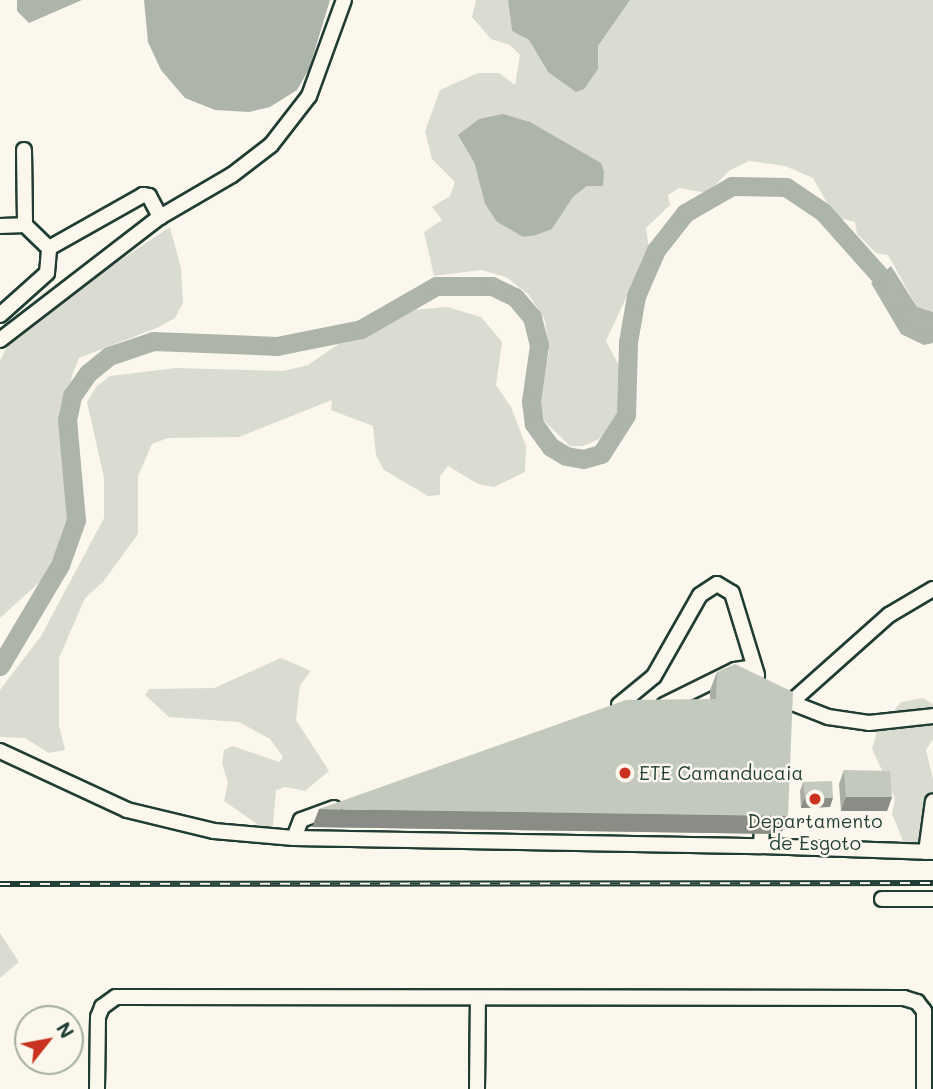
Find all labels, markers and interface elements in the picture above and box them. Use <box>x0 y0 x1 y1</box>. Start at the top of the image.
place label: ETE Camanducaia <box>639 762 803 784</box>
marker: ETE Camanducaia <box>617 765 633 781</box>
marker: Departamento de Esgoto <box>807 791 823 807</box>
place label: Departamento de Esgoto <box>747 810 883 854</box>
north arrow <box>14 1005 84 1075</box>
text: N <box>51 1017 80 1043</box>

